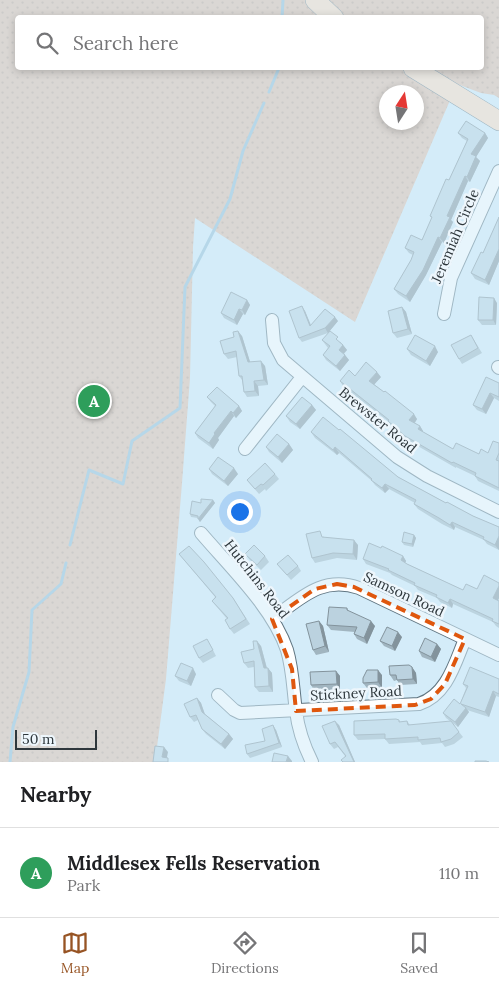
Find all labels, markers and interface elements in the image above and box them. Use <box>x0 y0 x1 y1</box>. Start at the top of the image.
search box <box>15 15 484 70</box>
icon: search <box>33 29 61 57</box>
text: Search here <box>73 31 179 55</box>
north arrow <box>379 85 424 130</box>
street label: Jeremiah Circle <box>427 186 483 287</box>
pin: A <box>78 382 110 420</box>
street label: Brewster Road <box>335 383 421 457</box>
your location <box>227 499 253 525</box>
street label: Hutchins Road <box>221 536 293 622</box>
street label: Samson Road <box>361 567 447 621</box>
street label: Stickney Road <box>310 682 402 704</box>
scale bar <box>15 727 98 750</box>
text: 50 m <box>22 730 55 748</box>
text: Nearby <box>20 781 91 808</box>
text: Middlesex Fells Reservation <box>67 851 320 875</box>
text: A <box>31 863 41 883</box>
text: 110 m <box>439 863 479 883</box>
text: Park <box>67 875 100 895</box>
tab: Map <box>61 929 89 977</box>
tab: Directions <box>211 929 279 977</box>
tab: Saved <box>400 929 438 977</box>

